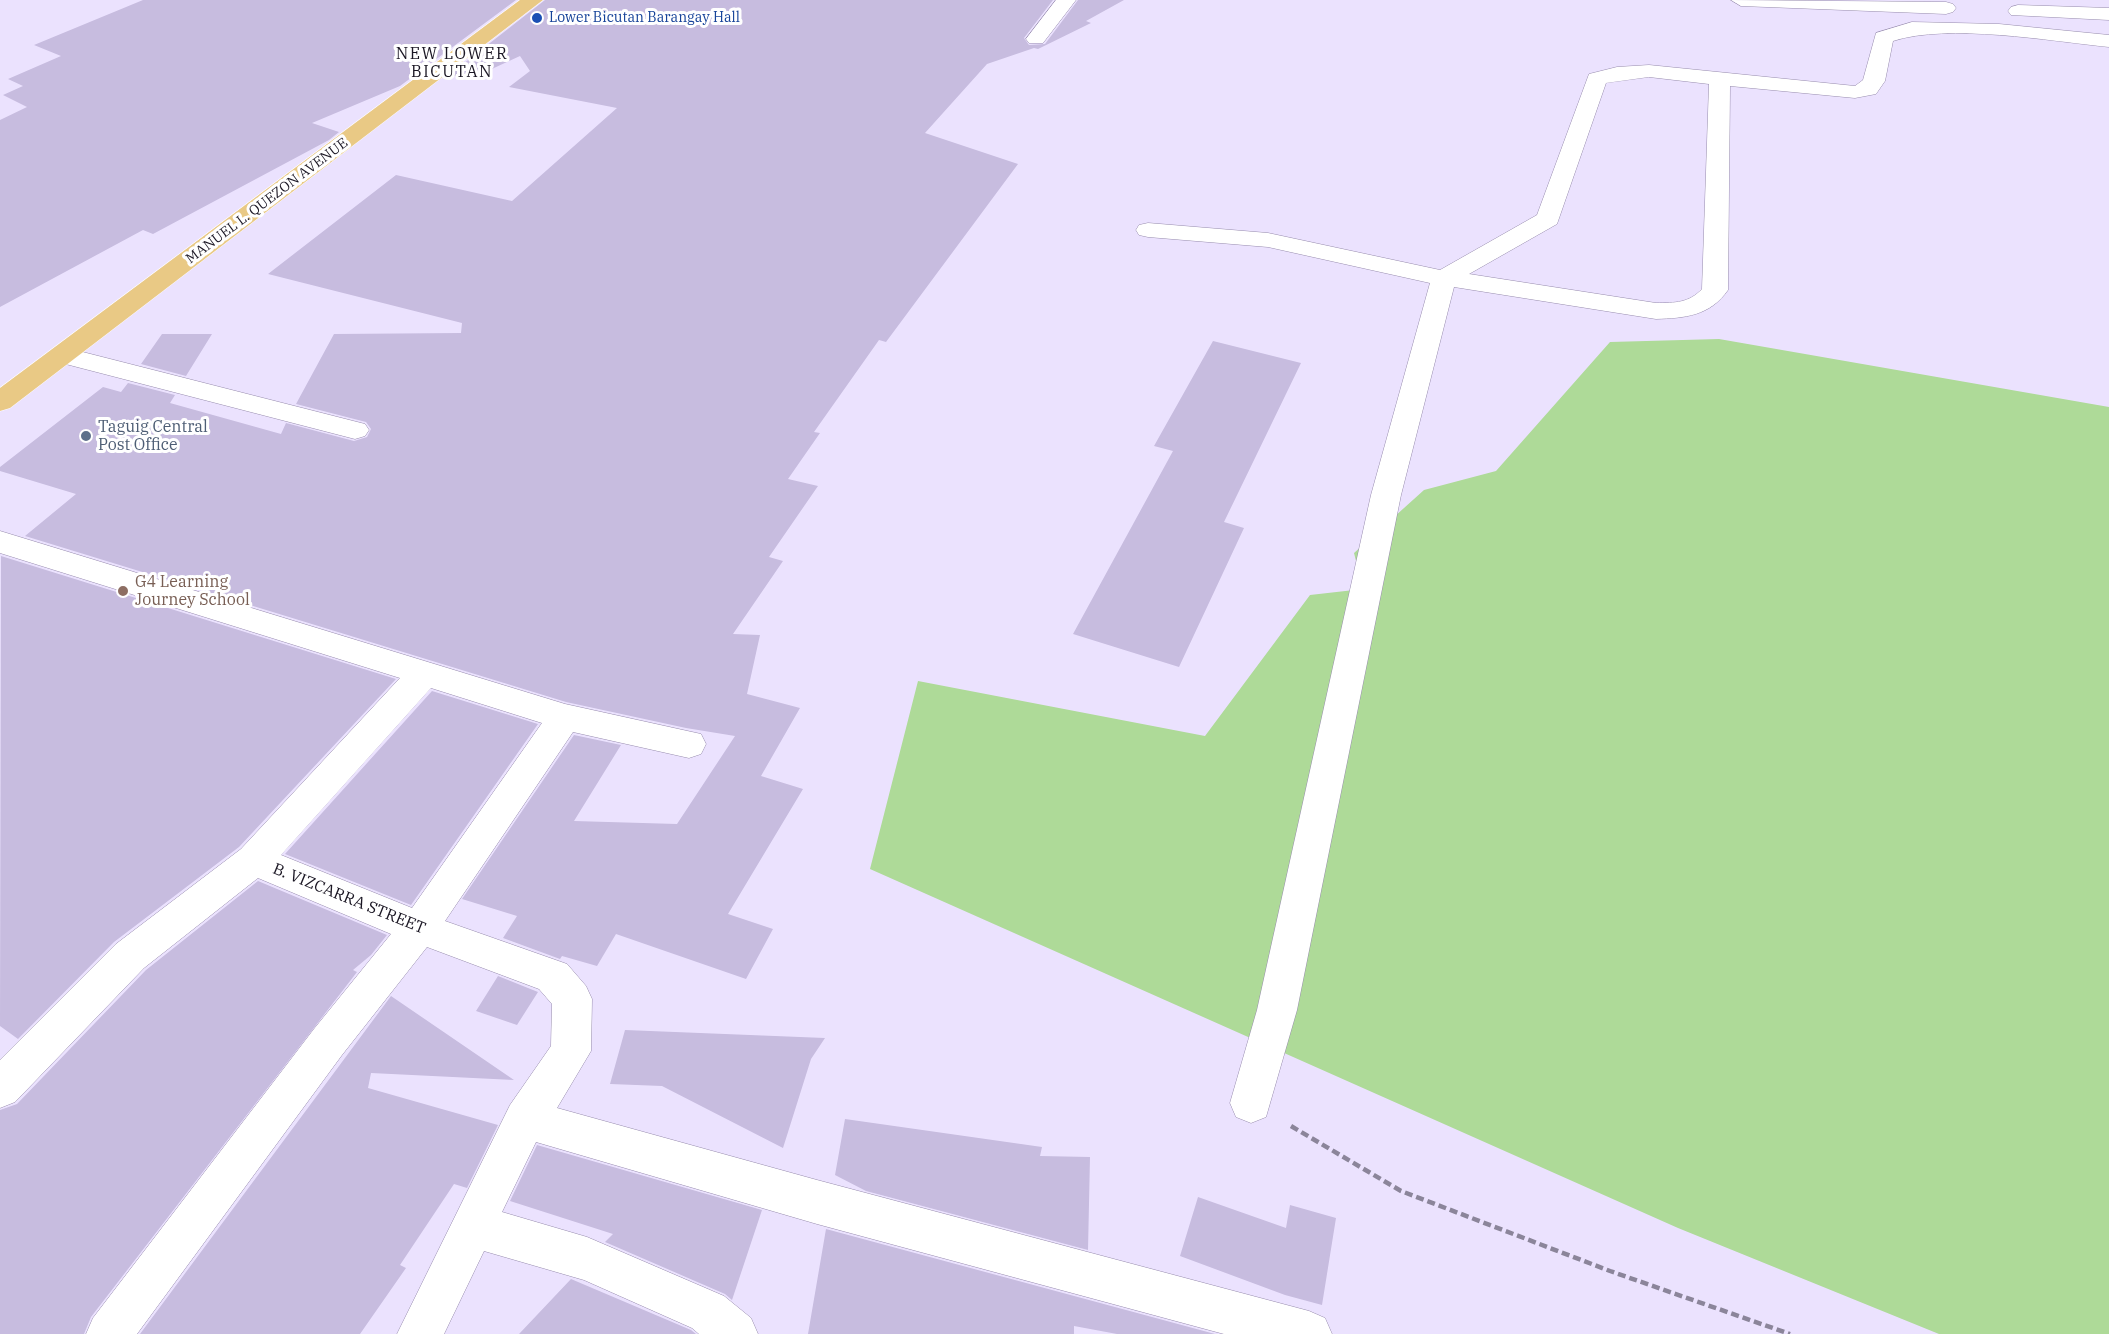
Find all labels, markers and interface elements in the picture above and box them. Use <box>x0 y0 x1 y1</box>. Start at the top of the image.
place label: Lower Bicutan Barangay Hall <box>549 10 740 26</box>
marker: Lower Bicutan Barangay Hall <box>530 11 544 25</box>
district label: NEW LOWER BICUTAN <box>396 44 508 82</box>
street label: MANUEL L. QUEZON AVENUE <box>183 135 351 267</box>
place label: Taguig Central Post Office <box>98 417 208 455</box>
marker: Taguig Central Post Office <box>79 429 93 443</box>
place label: G4 Learning Journey School <box>135 572 250 610</box>
marker: G4 Learning Journey School <box>116 584 130 598</box>
street label: B. VIZCARRA STREET <box>270 860 428 938</box>

